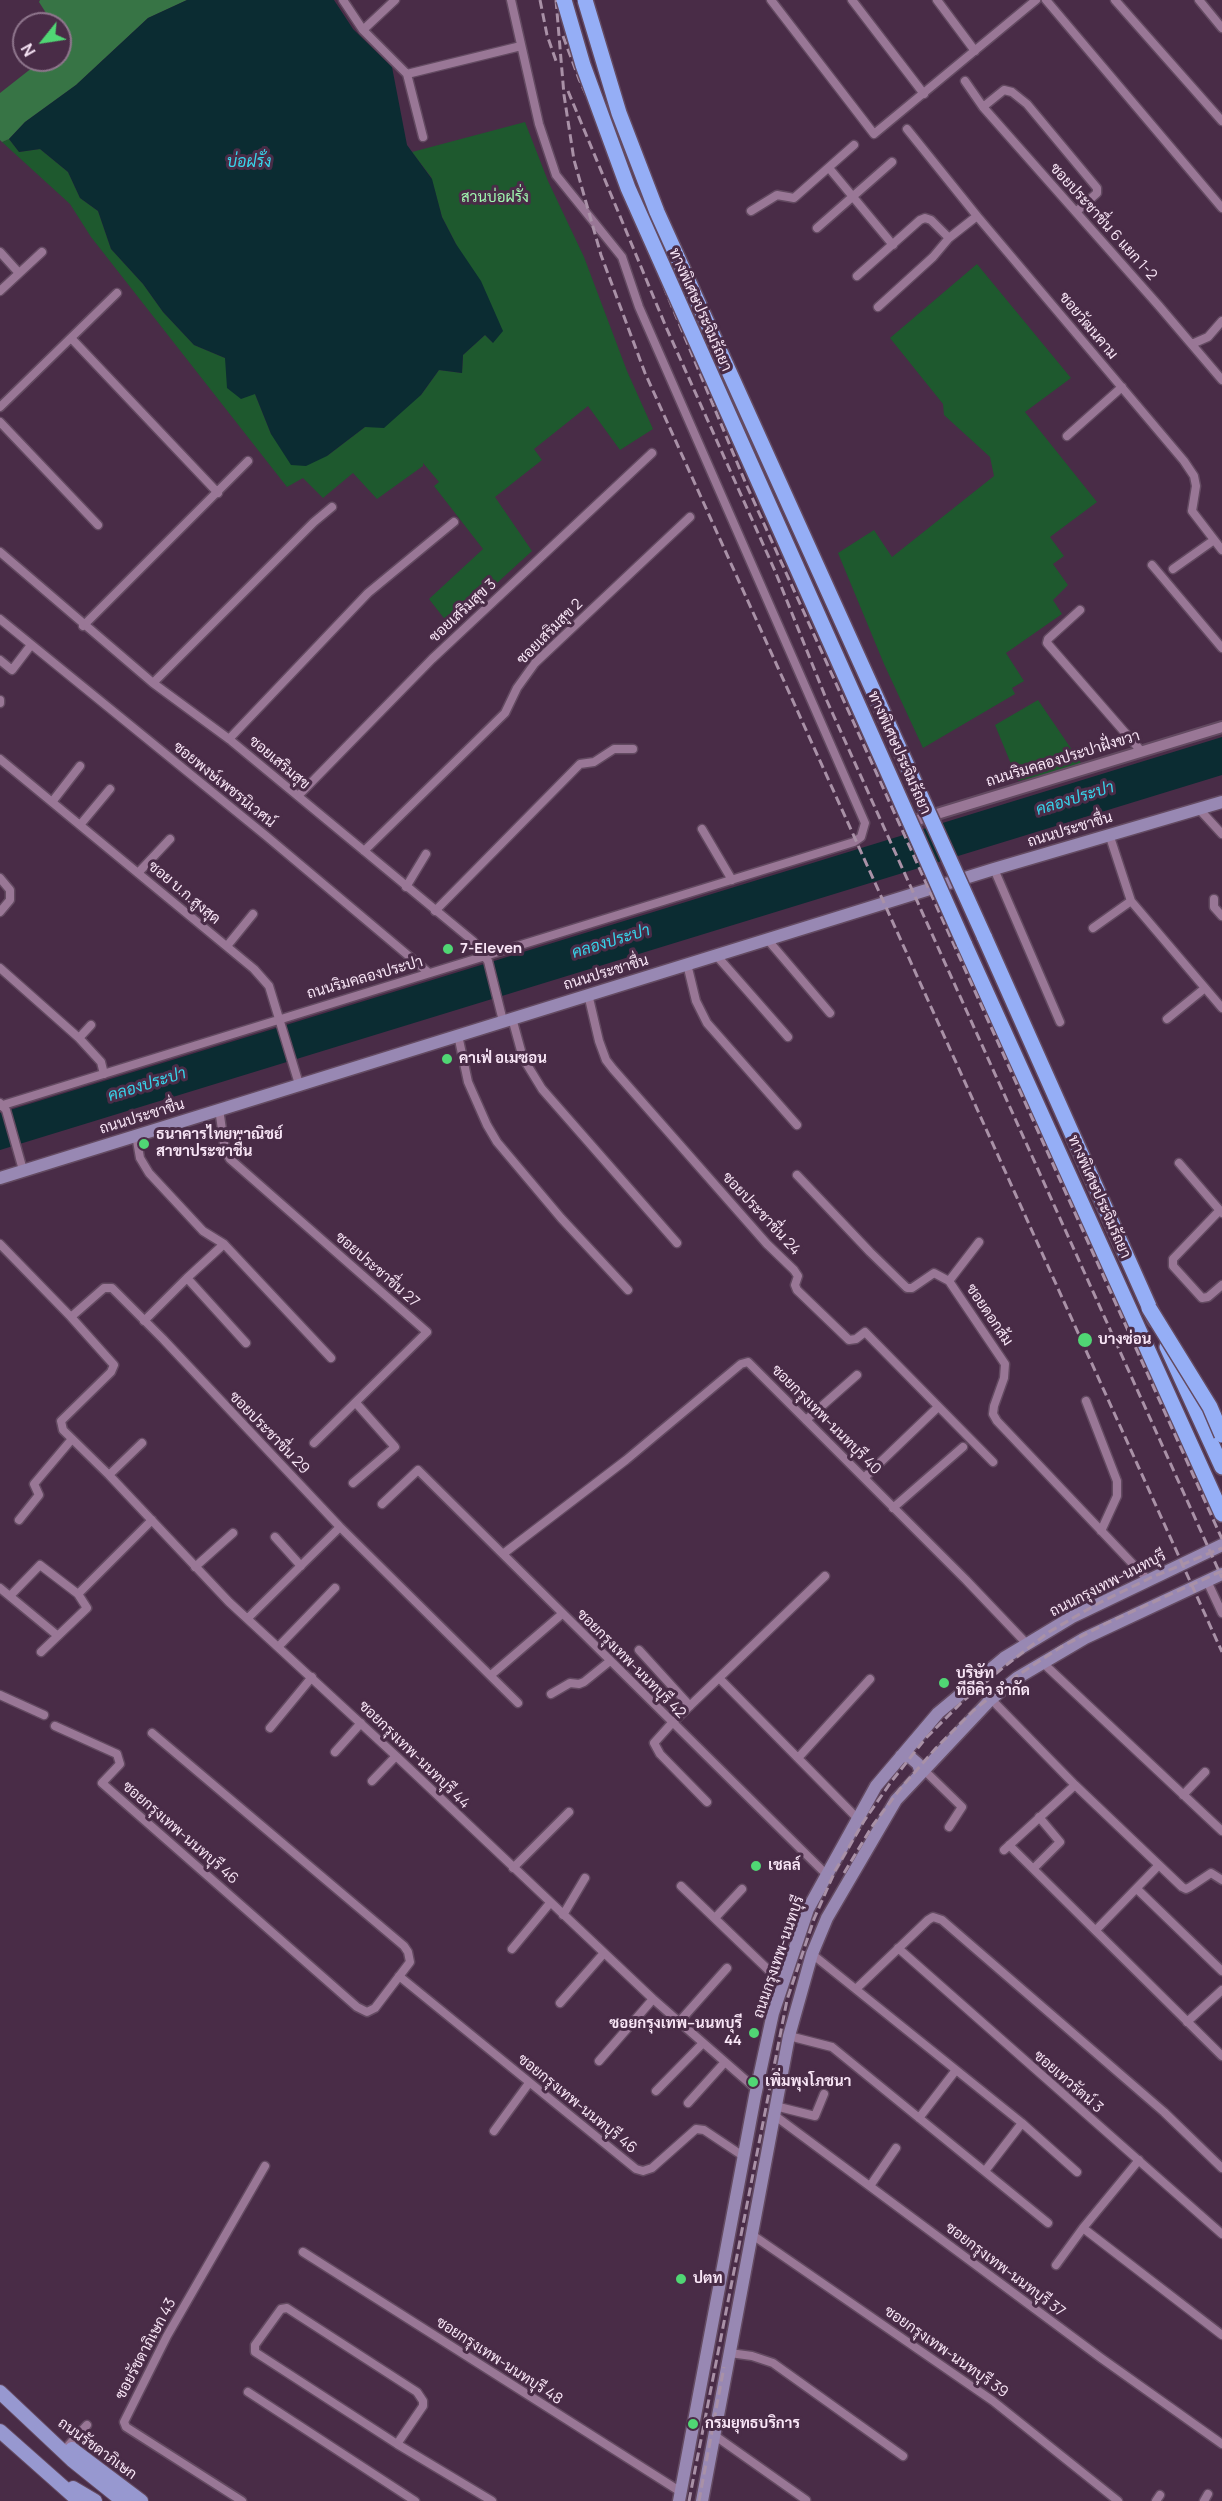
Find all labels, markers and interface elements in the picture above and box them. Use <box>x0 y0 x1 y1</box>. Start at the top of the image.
north arrow <box>12 12 72 72</box>
text: N <box>16 40 41 60</box>
water label: บ่อฝรั่ง <box>227 153 271 173</box>
street label: ซอยประชาชื่น 6 แยก 1-2 <box>1046 160 1160 284</box>
park label: สวนบ่อฝรั่ง <box>461 189 529 207</box>
street label: ทางพิเศษประจิมรัถยา <box>665 246 735 374</box>
street label: ซอยวัฒนคาม <box>1055 289 1121 363</box>
street label: ซอยเสริมสุข 3 <box>426 575 500 647</box>
street label: ซอยเสริมสุข 2 <box>513 595 587 669</box>
street label: ทางพิเศษประจิมรัถยา <box>864 689 934 817</box>
street label: ถนนริมคลองประปาฝั่งขวา <box>984 727 1142 791</box>
street label: ซอยเสริมสุข <box>245 732 313 794</box>
street label: ซอยพงษ์เพชรนิเวศน์ <box>169 738 279 832</box>
water label: คลองประปา <box>1034 778 1116 820</box>
street label: ถนนประชาชื่น <box>1025 809 1115 851</box>
street label: ซอย บ.ก.สูงสุด <box>144 858 224 928</box>
water label: คลองประปา <box>570 921 652 963</box>
place label: 7-Eleven <box>460 940 522 958</box>
marker: 7-Eleven <box>441 942 455 956</box>
street label: ถนนประชาชื่น <box>561 952 651 994</box>
street label: ถนนริมคลองประปา <box>305 953 425 1003</box>
place label: คาเฟ่ อเมซอน <box>459 1050 547 1068</box>
marker: คาเฟ่ อเมซอน <box>440 1052 454 1066</box>
water label: คลองประปา <box>106 1064 188 1106</box>
street label: ถนนประชาชื่น <box>97 1096 187 1138</box>
place label: ธนาคารไทยพาณิชย์ สาขาประชาชื่น <box>156 1126 283 1161</box>
street label: ทางพิเศษประจิมรัถยา <box>1064 1133 1134 1261</box>
marker: ธนาคารไทยพาณิชย์ สาขาประชาชื่น <box>137 1137 151 1151</box>
street label: ซอยประชาชื่น 24 <box>718 1169 804 1259</box>
street label: ซอยประชาชื่น 27 <box>331 1228 423 1312</box>
street label: ซอยดอกส้ม <box>962 1281 1016 1349</box>
marker: บางซ่อน <box>1076 1331 1094 1349</box>
place label: บางซ่อน <box>1098 1331 1151 1349</box>
street label: ซอยกรุงเทพ-นนทบุรี 40 <box>767 1361 885 1479</box>
street label: ซอยประชาชื่น 29 <box>225 1388 313 1478</box>
street label: ถนนกรุงเทพ-นนทบุรี <box>1047 1547 1169 1621</box>
street label: ซอยกรุงเทพ-นนทบุรี 42 <box>573 1606 689 1722</box>
place label: บริษัท ทีอีคิว จำกัด <box>956 1665 1030 1700</box>
marker: บริษัท ทีอีคิว จำกัด <box>937 1676 951 1690</box>
street label: ซอยกรุงเทพ-นนทบุรี 44 <box>355 1697 473 1813</box>
street label: ซอยกรุงเทพ-นนทบุรี 46 <box>118 1778 242 1888</box>
place label: เชลล์ <box>768 1857 801 1875</box>
marker: เชลล์ <box>749 1859 763 1873</box>
street label: ถนนกรุงเทพ-นนทบุรี <box>750 1894 808 2020</box>
place label: ซอยกรุงเทพ–นนทบุรี 44 <box>609 2015 742 2050</box>
marker: ซอยกรุงเทพ–นนทบุรี 44 <box>747 2026 761 2040</box>
street label: ซอยเทวรัตน์ 3 <box>1030 2047 1106 2117</box>
street label: ซอยกรุงเทพ-นนทบุรี 46 <box>514 2050 640 2158</box>
place label: เพิ่มพุงโภชนา <box>765 2073 851 2091</box>
marker: เพิ่มพุงโภชนา <box>746 2075 760 2089</box>
street label: ซอยกรุงเทพ-นนทบุรี 37 <box>941 2219 1069 2321</box>
place label: ปตท <box>693 2270 723 2288</box>
marker: ปตท <box>674 2272 688 2286</box>
street label: ซอยรัชดาภิเษก 43 <box>112 2295 180 2403</box>
street label: ซอยกรุงเทพ-นนทบุรี 39 <box>880 2302 1012 2402</box>
street label: ซอยกรุงเทพ-นนทบุรี 48 <box>432 2313 566 2409</box>
street label: ถนนรัชดาภิเษก <box>54 2414 140 2484</box>
place label: กรมยุทธบริการ <box>705 2415 800 2433</box>
marker: กรมยุทธบริการ <box>686 2417 700 2431</box>

